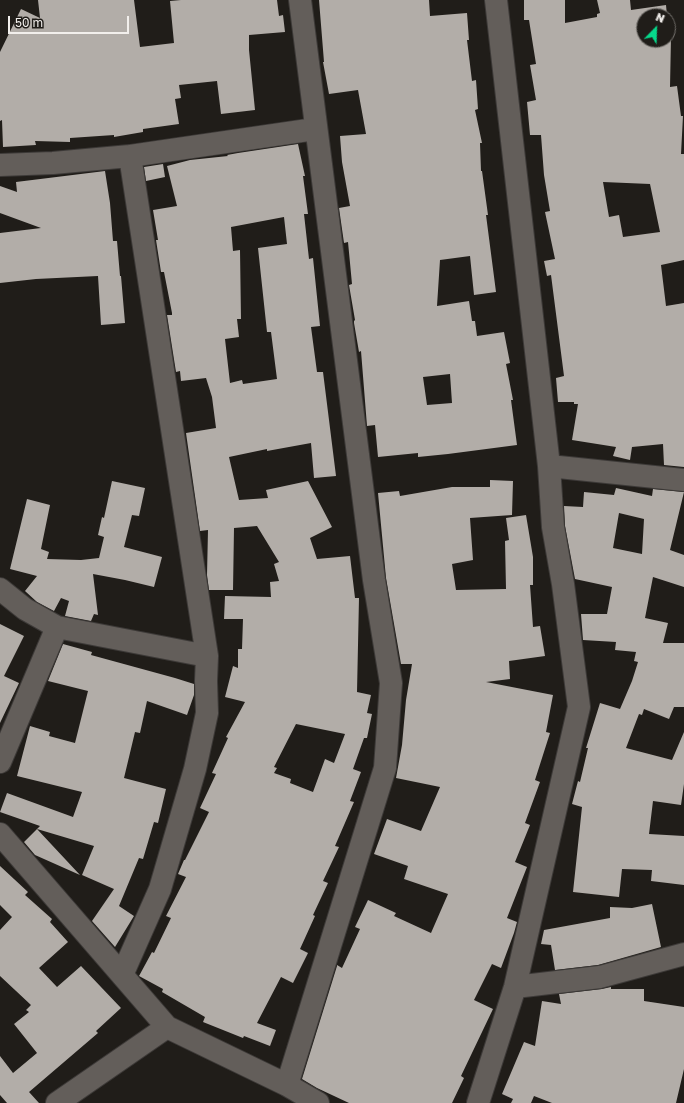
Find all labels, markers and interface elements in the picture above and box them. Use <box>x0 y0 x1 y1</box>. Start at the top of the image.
scale bar <box>10 8 131 34</box>
north arrow <box>636 8 676 48</box>
text: N <box>654 10 667 25</box>
text: 50 m <box>15 15 43 30</box>

